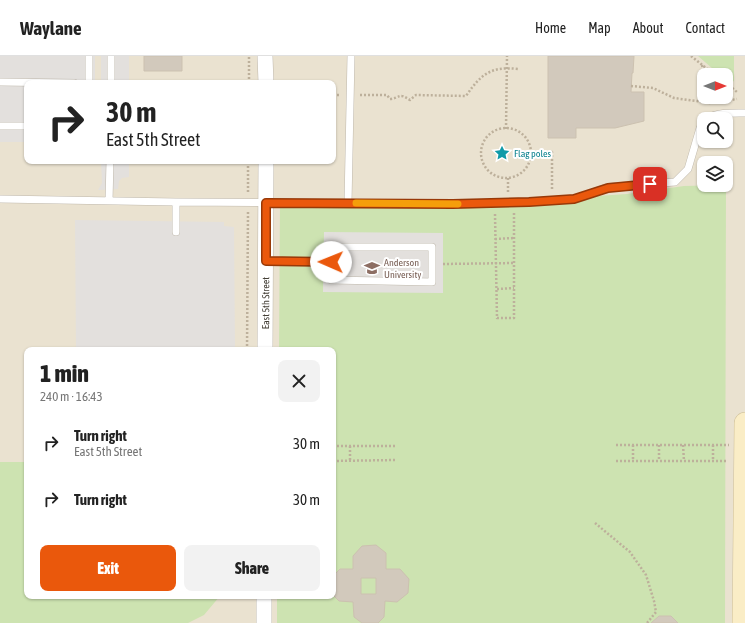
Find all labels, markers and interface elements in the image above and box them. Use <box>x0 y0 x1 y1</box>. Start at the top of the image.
text: Waylane <box>20 17 82 39</box>
text: Home <box>535 20 566 36</box>
text: Map <box>588 20 611 36</box>
text: About <box>633 20 664 36</box>
text: Contact <box>686 20 725 36</box>
north arrow <box>697 68 733 104</box>
map controls <box>697 68 733 192</box>
icon: right <box>40 96 92 148</box>
text: 30 m <box>106 96 156 128</box>
button: search <box>697 112 733 148</box>
text: East 5th Street <box>106 129 200 150</box>
place icon: Flag poles <box>493 144 511 162</box>
place label: Flag poles <box>514 148 552 159</box>
button: layers <box>697 156 733 192</box>
pin <box>633 167 667 201</box>
icon: arrive <box>639 173 661 195</box>
position arrow <box>310 241 352 283</box>
place label: Anderson University <box>384 257 421 280</box>
school or university icon: Anderson University <box>363 259 381 277</box>
street label: East 5th Street <box>260 277 271 329</box>
text: 1 min <box>40 360 89 387</box>
button: close <box>278 360 320 402</box>
text: 240 m · 16:43 <box>40 389 103 404</box>
text: Turn right <box>74 427 127 444</box>
icon: right <box>40 432 62 454</box>
text: 30 m <box>293 435 320 452</box>
text: East 5th Street <box>74 444 142 459</box>
icon: right <box>40 488 62 510</box>
text: Turn right <box>74 491 127 508</box>
text: 30 m <box>293 491 320 508</box>
button: Exit <box>40 545 176 591</box>
button: Share <box>184 545 320 591</box>

